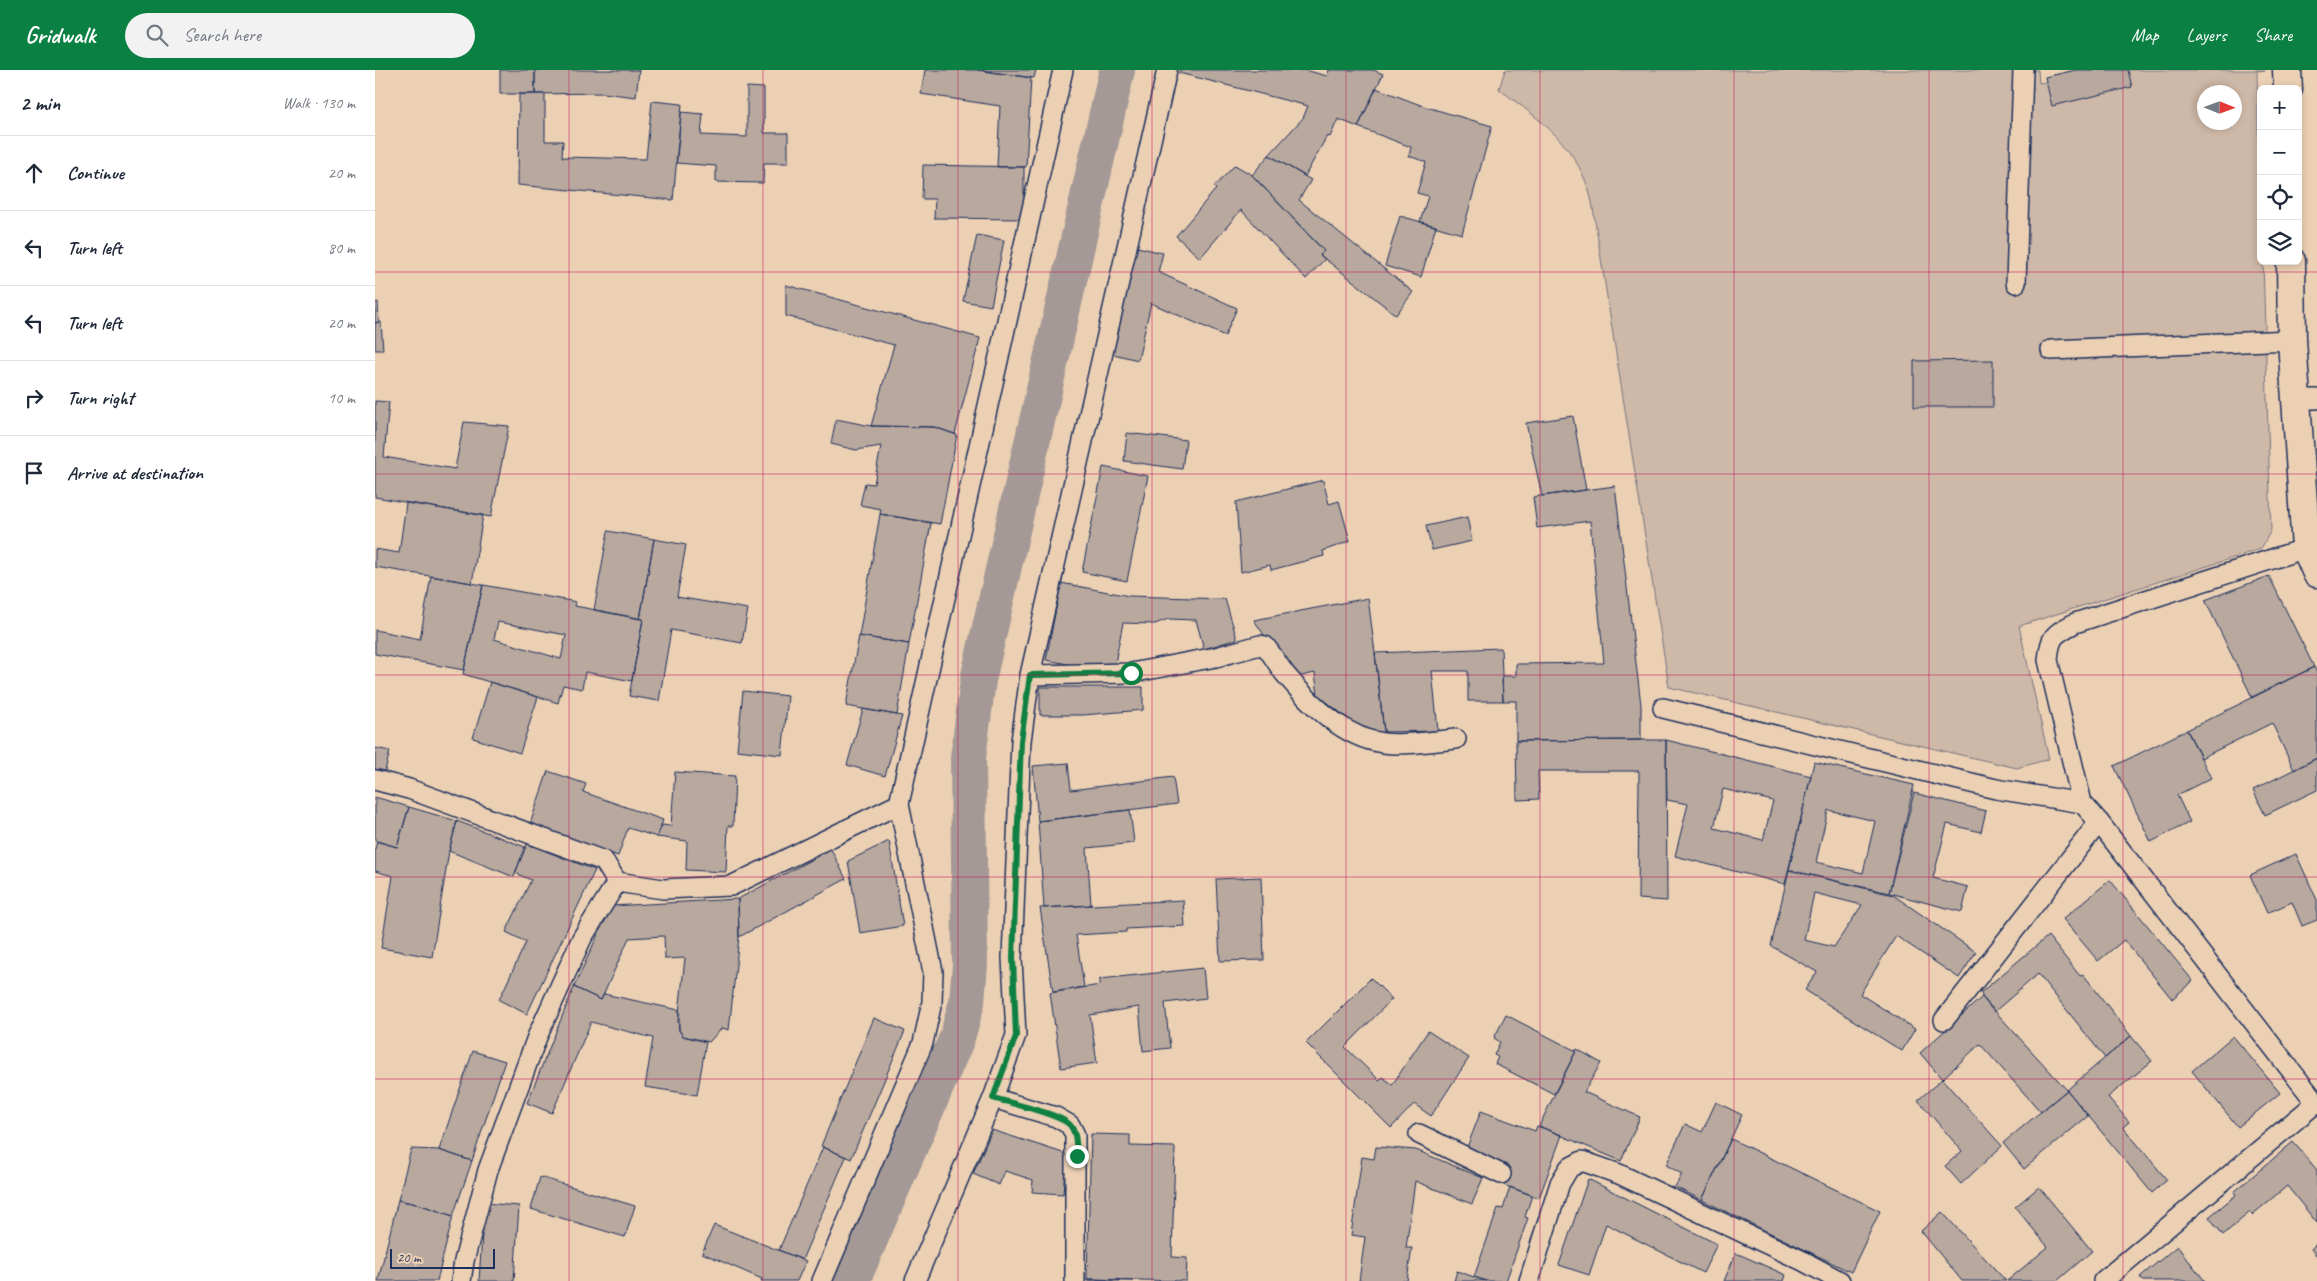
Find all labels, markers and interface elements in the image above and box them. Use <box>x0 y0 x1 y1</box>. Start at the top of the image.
search box <box>125 13 475 58</box>
text: Gridwalk <box>25 20 95 50</box>
icon: search <box>143 21 171 49</box>
text: Search here <box>183 23 261 47</box>
text: Map <box>2131 24 2159 46</box>
text: Layers <box>2187 24 2226 46</box>
text: Share <box>2254 24 2292 46</box>
north arrow <box>2197 85 2242 130</box>
map controls <box>2257 85 2302 265</box>
button: + <box>2257 85 2302 130</box>
text: 2 min <box>20 90 60 116</box>
text: Walk · 130 m <box>283 93 355 113</box>
button: − <box>2257 130 2302 175</box>
icon: ahead <box>20 159 48 187</box>
text: Continue <box>67 161 124 185</box>
text: 20 m <box>328 163 355 183</box>
button: locate <box>2257 175 2302 220</box>
button: layers <box>2257 220 2302 265</box>
icon: left <box>20 234 48 262</box>
text: Turn left <box>67 236 122 260</box>
text: 80 m <box>328 238 355 258</box>
icon: left <box>20 309 48 337</box>
text: Turn left <box>67 311 122 335</box>
text: 20 m <box>328 313 355 333</box>
icon: right <box>20 384 48 412</box>
text: Turn right <box>67 386 134 410</box>
text: 10 m <box>328 388 355 408</box>
icon: arrive <box>20 459 48 487</box>
text: Arrive at destination <box>67 461 203 485</box>
route start <box>1120 662 1143 685</box>
route end <box>1066 1145 1089 1168</box>
scale bar <box>390 1246 495 1269</box>
text: 20 m <box>397 1249 421 1266</box>

